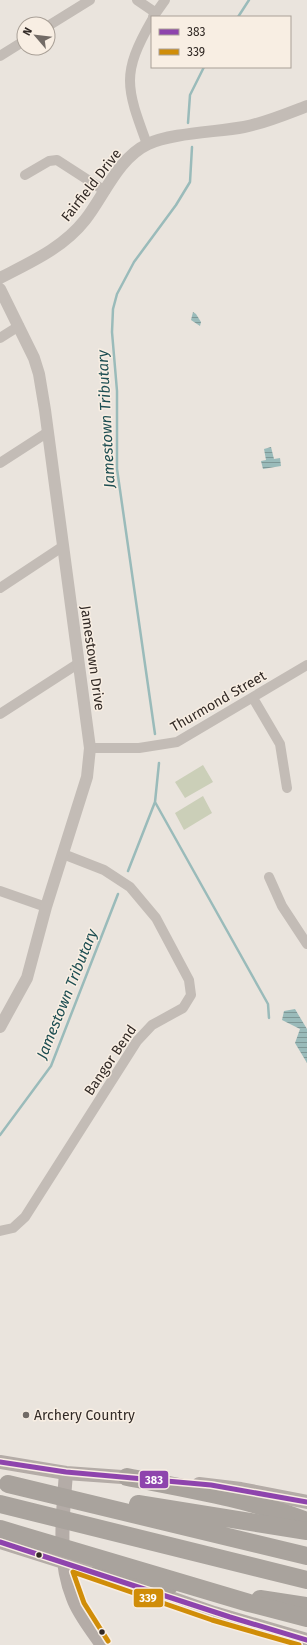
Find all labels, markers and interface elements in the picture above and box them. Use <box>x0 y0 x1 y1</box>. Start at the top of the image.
north arrow <box>16 16 56 56</box>
legend <box>151 16 291 68</box>
text: N <box>20 25 35 38</box>
text: 383 <box>187 25 206 39</box>
text: 339 <box>187 45 205 59</box>
street label: Fairfield Drive <box>58 146 125 225</box>
water label: Jamestown Tributary <box>93 349 119 490</box>
street label: Jamestown Drive <box>77 604 108 712</box>
street label: Thurmond Street <box>167 667 270 736</box>
water label: Jamestown Tributary <box>32 926 102 1062</box>
street label: Bangor Bend <box>81 1022 140 1099</box>
place label: Archery Country <box>34 1407 135 1424</box>
marker: Archery Country <box>21 1410 31 1420</box>
line badge: 383 <box>139 1470 169 1489</box>
text: 383 <box>144 1474 163 1487</box>
unlabelled marker <box>34 1550 44 1560</box>
line badge: 339 <box>133 1588 164 1608</box>
text: 339 <box>138 1592 157 1605</box>
unlabelled marker <box>97 1627 107 1637</box>

